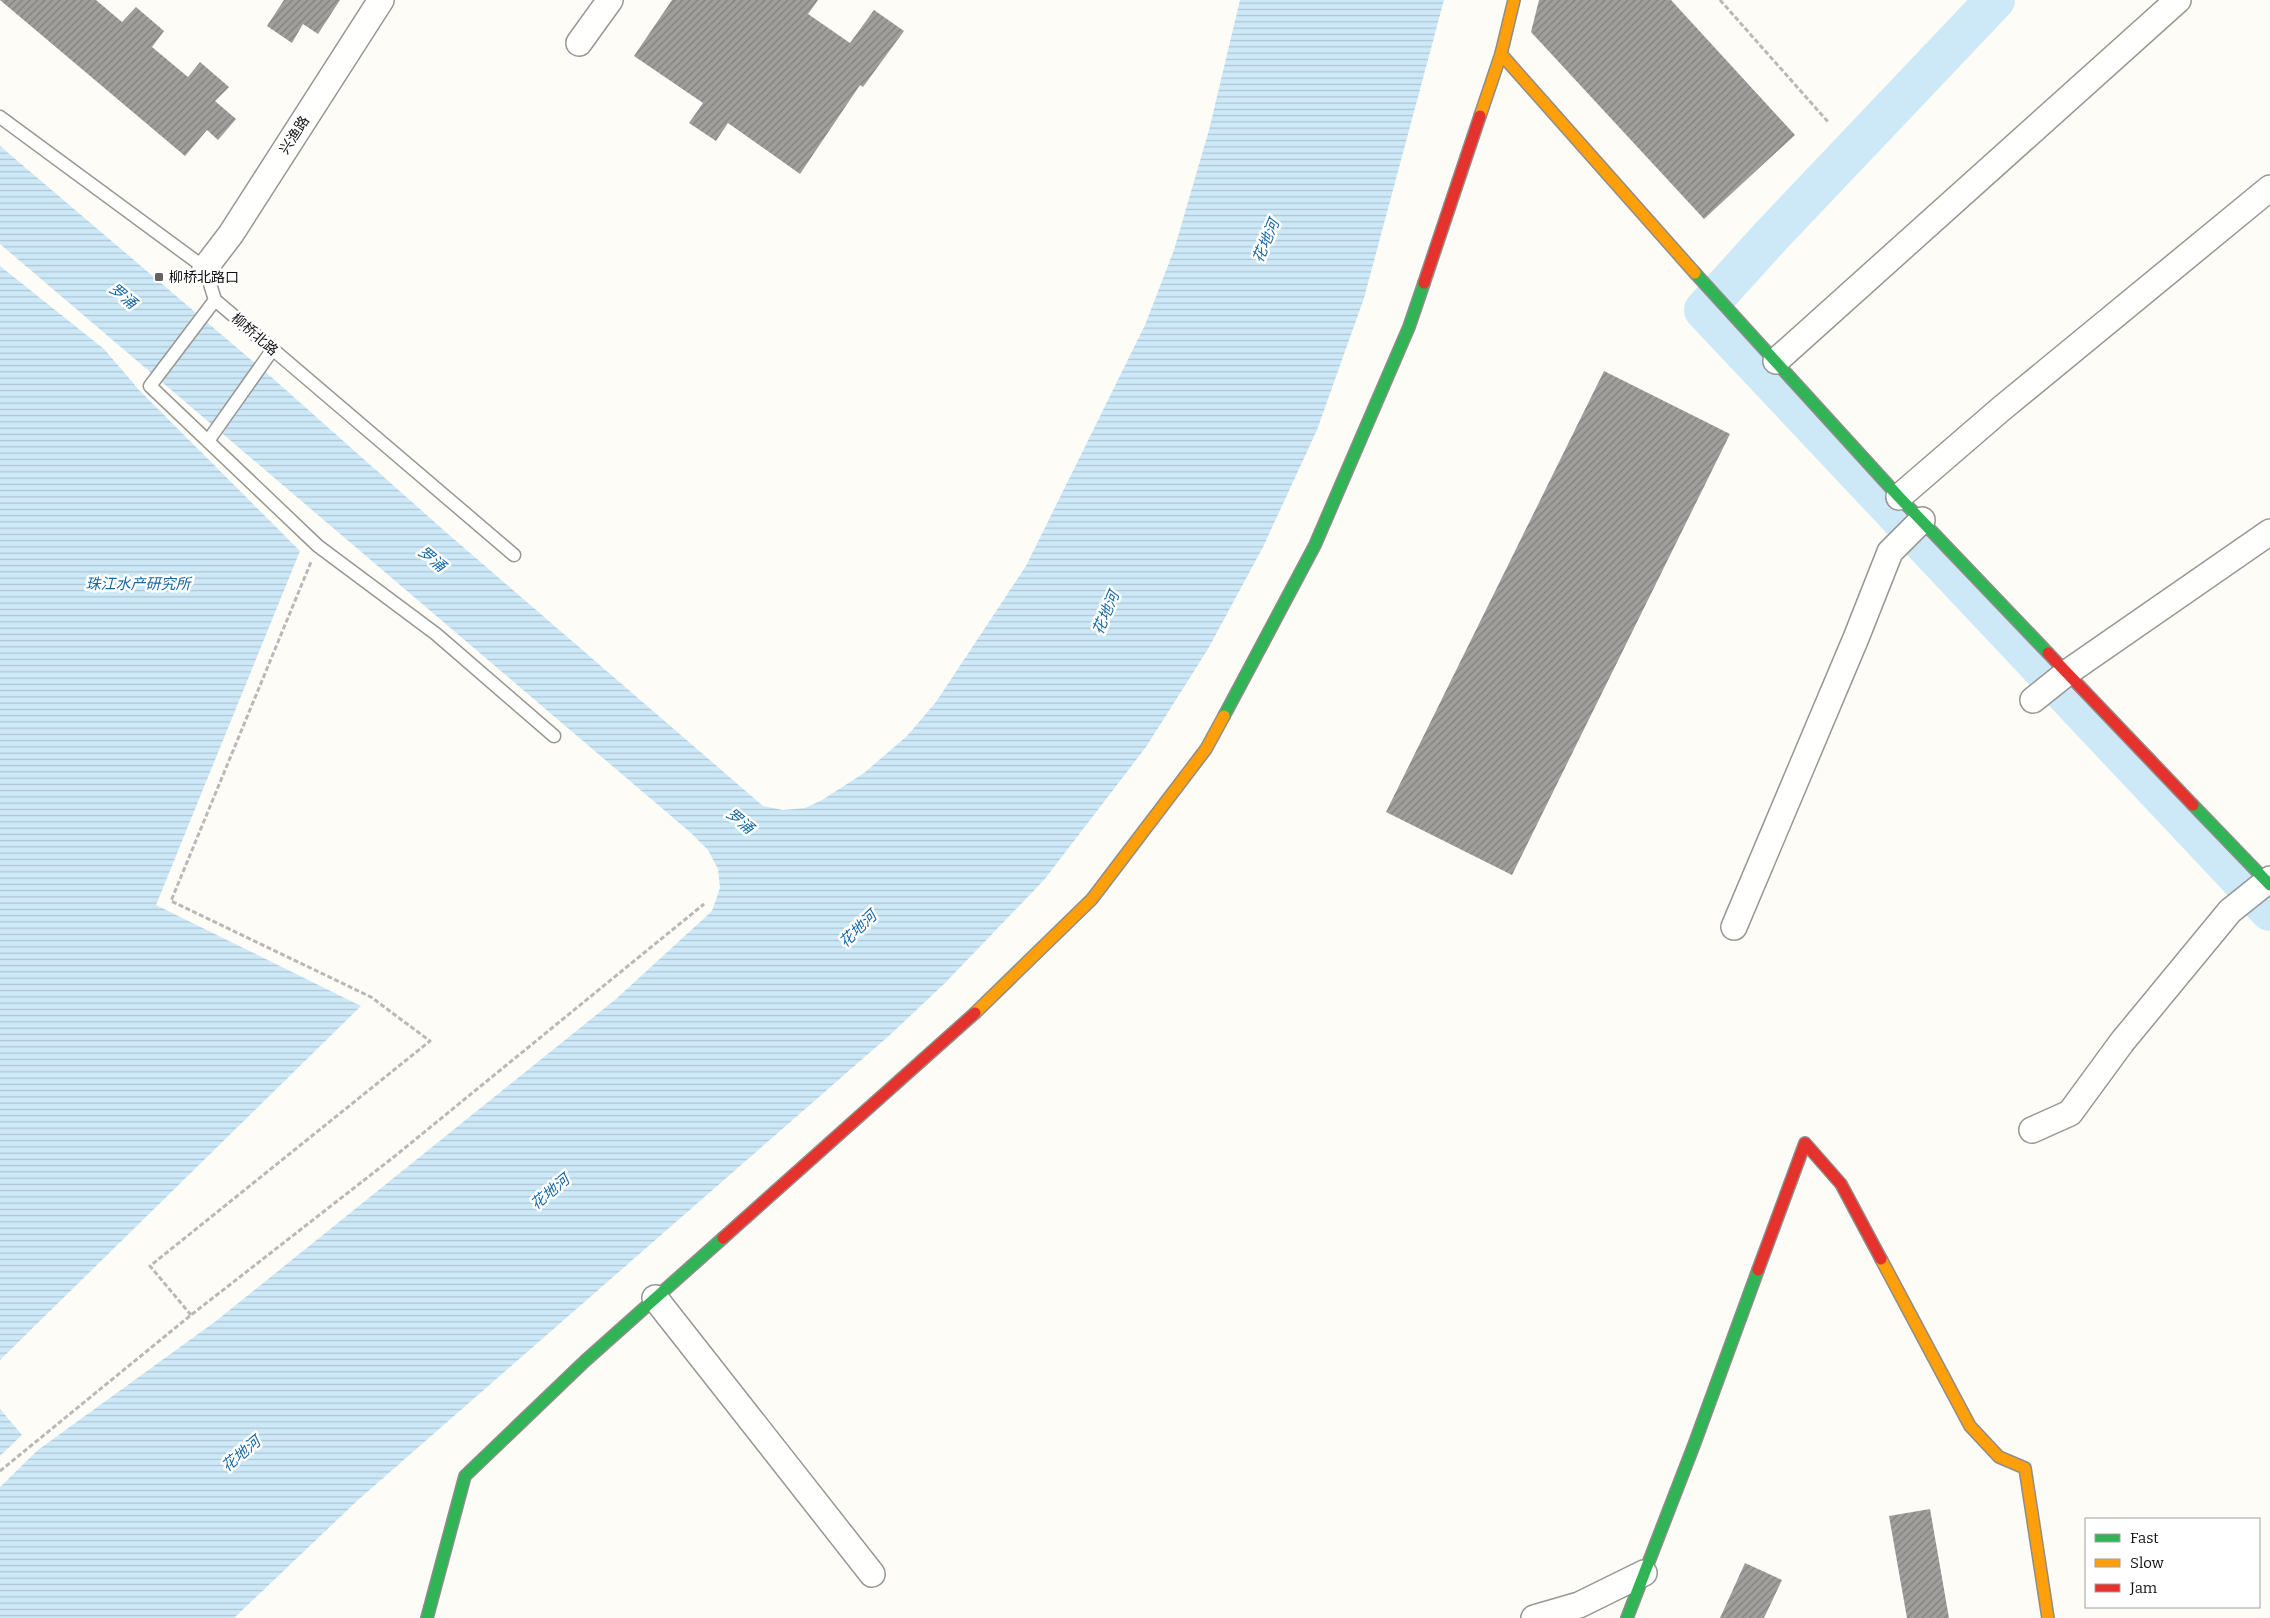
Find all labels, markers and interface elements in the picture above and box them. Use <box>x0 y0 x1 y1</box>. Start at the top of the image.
street label: 兴渔路 <box>276 113 313 158</box>
water label: 花地河 <box>1249 214 1284 265</box>
place label: 柳桥北路口 <box>169 269 239 286</box>
marker: 柳桥北路口 <box>153 271 165 283</box>
water label: 罗涌 <box>106 279 142 314</box>
street label: 柳桥北路 <box>228 310 281 359</box>
water label: 罗涌 <box>415 542 451 577</box>
water label: 珠江水产研究所 <box>85 575 192 593</box>
water label: 花地河 <box>1089 586 1124 637</box>
water label: 罗涌 <box>723 804 759 839</box>
water label: 花地河 <box>836 905 883 951</box>
water label: 花地河 <box>527 1169 575 1213</box>
water label: 花地河 <box>218 1431 266 1475</box>
legend <box>2085 1518 2260 1608</box>
text: Fast <box>2130 1529 2159 1547</box>
text: Slow <box>2130 1554 2165 1572</box>
text: Jam <box>2129 1579 2158 1597</box>

